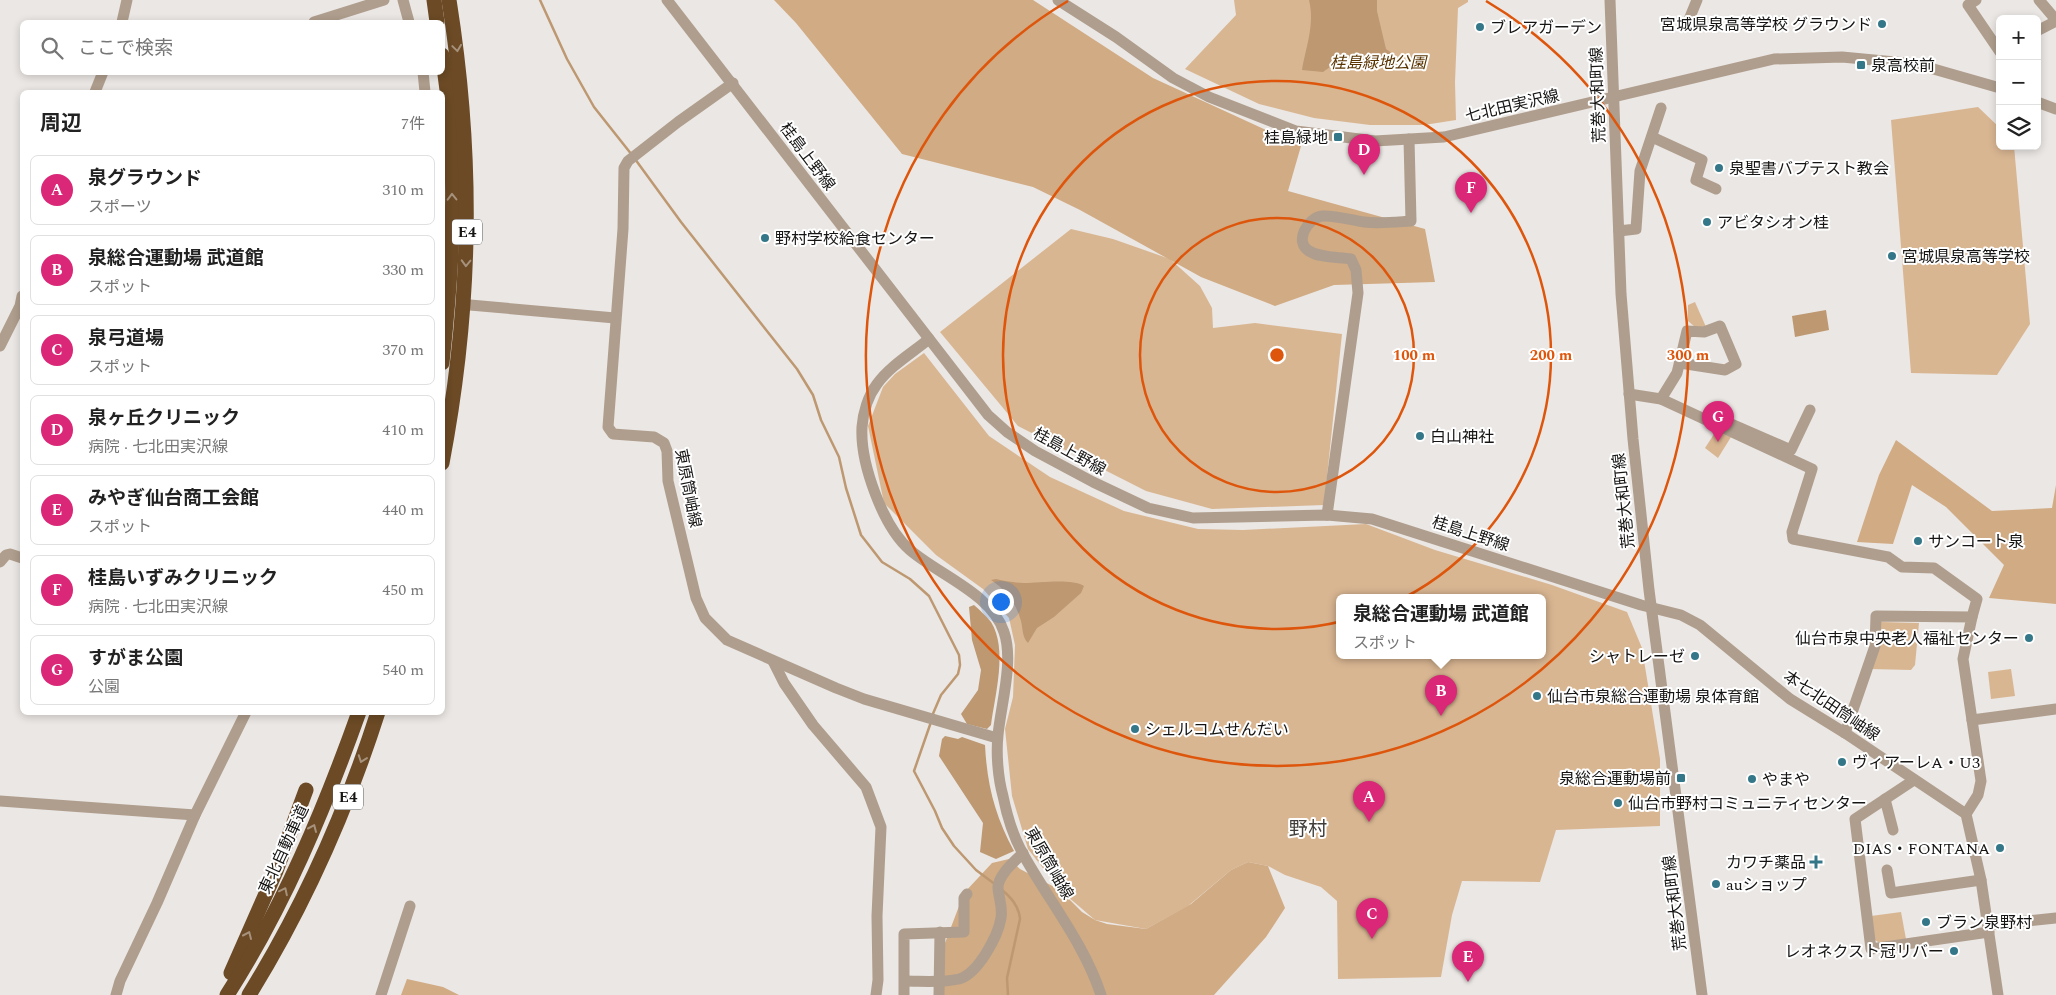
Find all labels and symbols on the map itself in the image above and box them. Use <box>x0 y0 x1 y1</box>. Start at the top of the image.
place label: 宮城県泉高等学校 グラウンド <box>1660 13 1872 37</box>
place label: ブレアガーデン <box>1490 16 1602 40</box>
marker: 宮城県泉高等学校 グラウンド <box>1876 18 1888 30</box>
marker: ブレアガーデン <box>1474 21 1486 33</box>
one-way arrow <box>451 44 461 53</box>
street label: 荒巻大和町線 <box>1584 47 1612 143</box>
park label: 桂島緑地公園 <box>1330 51 1428 75</box>
place label: 泉高校前 <box>1871 54 1935 78</box>
marker: 泉高校前 <box>1855 59 1867 71</box>
street label: 七北田実沢線 <box>1463 83 1562 128</box>
street label: 桂島上野線 <box>774 117 841 196</box>
place label: 桂島緑地 <box>1264 126 1328 150</box>
marker: 桂島緑地 <box>1332 131 1344 143</box>
pin: D <box>1348 134 1380 175</box>
place label: 泉聖書バプテスト教会 <box>1729 157 1889 181</box>
marker: 泉聖書バプテスト教会 <box>1713 162 1725 174</box>
pin: F <box>1455 172 1487 213</box>
one-way arrow <box>447 193 457 200</box>
place label: アビタシオン桂 <box>1717 211 1829 235</box>
marker: アビタシオン桂 <box>1701 216 1713 228</box>
road number: E4 <box>452 220 482 244</box>
place label: 野村学校給食センター <box>775 227 935 251</box>
marker: 野村学校給食センター <box>759 232 771 244</box>
place label: 宮城県泉高等学校 <box>1902 245 2030 269</box>
marker: 宮城県泉高等学校 <box>1886 250 1898 262</box>
one-way arrow <box>461 259 471 267</box>
text: 100 m <box>1393 344 1436 367</box>
text: 200 m <box>1530 344 1573 367</box>
text: 300 m <box>1667 344 1710 367</box>
centre of rings <box>1268 346 1286 364</box>
pin: G <box>1702 401 1734 442</box>
street label: 桂島上野線 <box>1029 422 1110 482</box>
place label: 白山神社 <box>1430 425 1494 449</box>
marker: 白山神社 <box>1414 430 1426 442</box>
street label: 東原筒岫線 <box>669 447 707 530</box>
street label: 荒巻大和町線 <box>1607 452 1641 550</box>
street label: 桂島上野線 <box>1429 510 1512 558</box>
place label: サンコート泉 <box>1928 530 2024 554</box>
marker: サンコート泉 <box>1912 535 1924 547</box>
your location <box>988 589 1014 615</box>
place label: 仙台市泉中央老人福祉センター <box>1795 627 2019 651</box>
marker: 仙台市泉中央老人福祉センター <box>2023 632 2035 644</box>
place label: シャトレーゼ <box>1589 645 1685 669</box>
marker: シャトレーゼ <box>1689 650 1701 662</box>
street label: 本七北田筒岫線 <box>1778 665 1885 747</box>
pin: B <box>1425 675 1457 716</box>
place label: 仙台市泉総合運動場 泉体育館 <box>1547 685 1759 709</box>
marker: 仙台市泉総合運動場 泉体育館 <box>1531 690 1543 702</box>
place label: シェルコムせんだい <box>1145 718 1289 742</box>
marker: シェルコムせんだい <box>1129 723 1141 735</box>
place label: ヴィアーレA・U3 <box>1852 751 1980 775</box>
one-way arrow <box>358 754 368 762</box>
marker: ヴィアーレA・U3 <box>1836 756 1848 768</box>
place label: 泉総合運動場前 <box>1559 767 1671 791</box>
place label: やまや <box>1762 768 1810 792</box>
marker: 泉総合運動場前 <box>1675 772 1687 784</box>
marker: やまや <box>1746 773 1758 785</box>
pin: A <box>1353 781 1385 822</box>
road number: E4 <box>333 784 363 810</box>
place label: 仙台市野村コミュニティセンター <box>1628 792 1867 816</box>
marker: 仙台市野村コミュニティセンター <box>1612 797 1624 809</box>
street label: 東北自動車道 <box>253 801 315 898</box>
district label: 野村 <box>1289 815 1327 844</box>
street label: 東原筒岫線 <box>1019 823 1080 904</box>
one-way arrow <box>307 824 317 833</box>
place label: DIAS・FONTANA <box>1853 837 1990 861</box>
marker: DIAS・FONTANA <box>1994 842 2006 854</box>
place label: カワチ薬品 <box>1726 851 1806 875</box>
street label: 荒巻大和町線 <box>1657 854 1693 952</box>
marker: カワチ薬品 <box>1810 856 1822 868</box>
place label: auショップ <box>1726 873 1807 897</box>
marker: auショップ <box>1710 878 1722 890</box>
one-way arrow <box>278 887 288 896</box>
pin: C <box>1356 898 1388 939</box>
place label: ブラン泉野村 <box>1936 911 2032 935</box>
marker: ブラン泉野村 <box>1920 916 1932 928</box>
one-way arrow <box>241 931 252 940</box>
place label: レオネクスト冠リバー <box>1784 940 1944 964</box>
pin: E <box>1452 941 1484 982</box>
marker: レオネクスト冠リバー <box>1948 945 1960 957</box>

